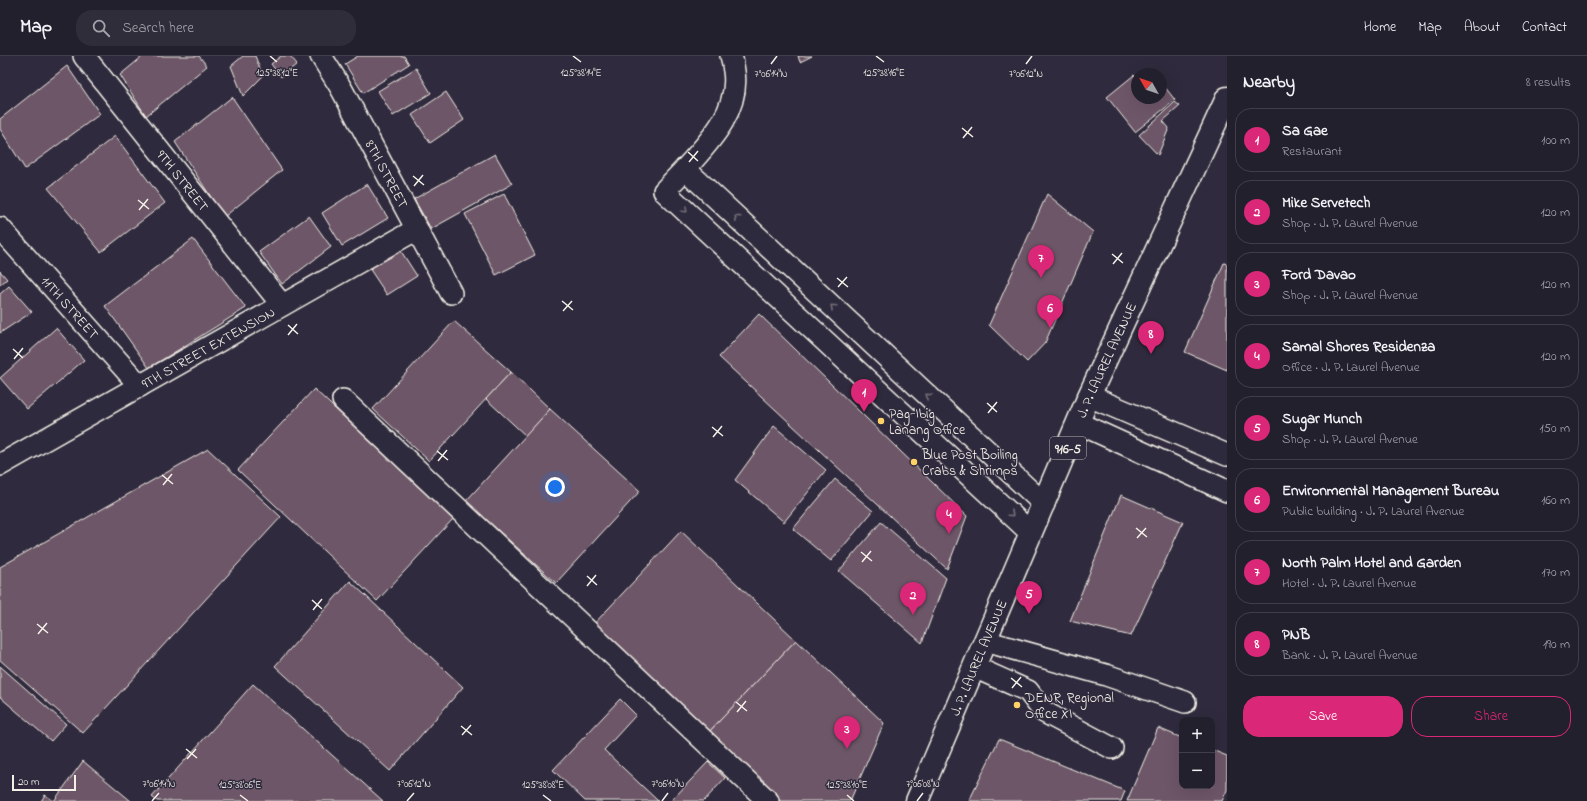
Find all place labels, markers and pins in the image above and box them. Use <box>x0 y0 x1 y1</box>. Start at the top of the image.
pin: 7 <box>1028 245 1054 278</box>
pin: 6 <box>1037 295 1063 328</box>
pin: 8 <box>1138 321 1164 354</box>
pin: 1 <box>851 379 877 412</box>
place label: Pag-Ibig Lanang Office <box>889 404 966 442</box>
marker: Pag-Ibig Lanang Office <box>876 416 886 426</box>
place label: Blue Post Boiling Crabs & Shrimps <box>921 445 1018 482</box>
marker: Blue Post Boiling Crabs & Shrimps <box>909 457 919 467</box>
pin: 4 <box>936 501 962 534</box>
pin: 5 <box>1016 581 1042 614</box>
pin: 2 <box>900 582 926 615</box>
place label: DENR, Regional Office XI <box>1024 688 1114 725</box>
marker: DENR, Regional Office XI <box>1012 700 1022 710</box>
pin: 3 <box>834 716 860 749</box>

